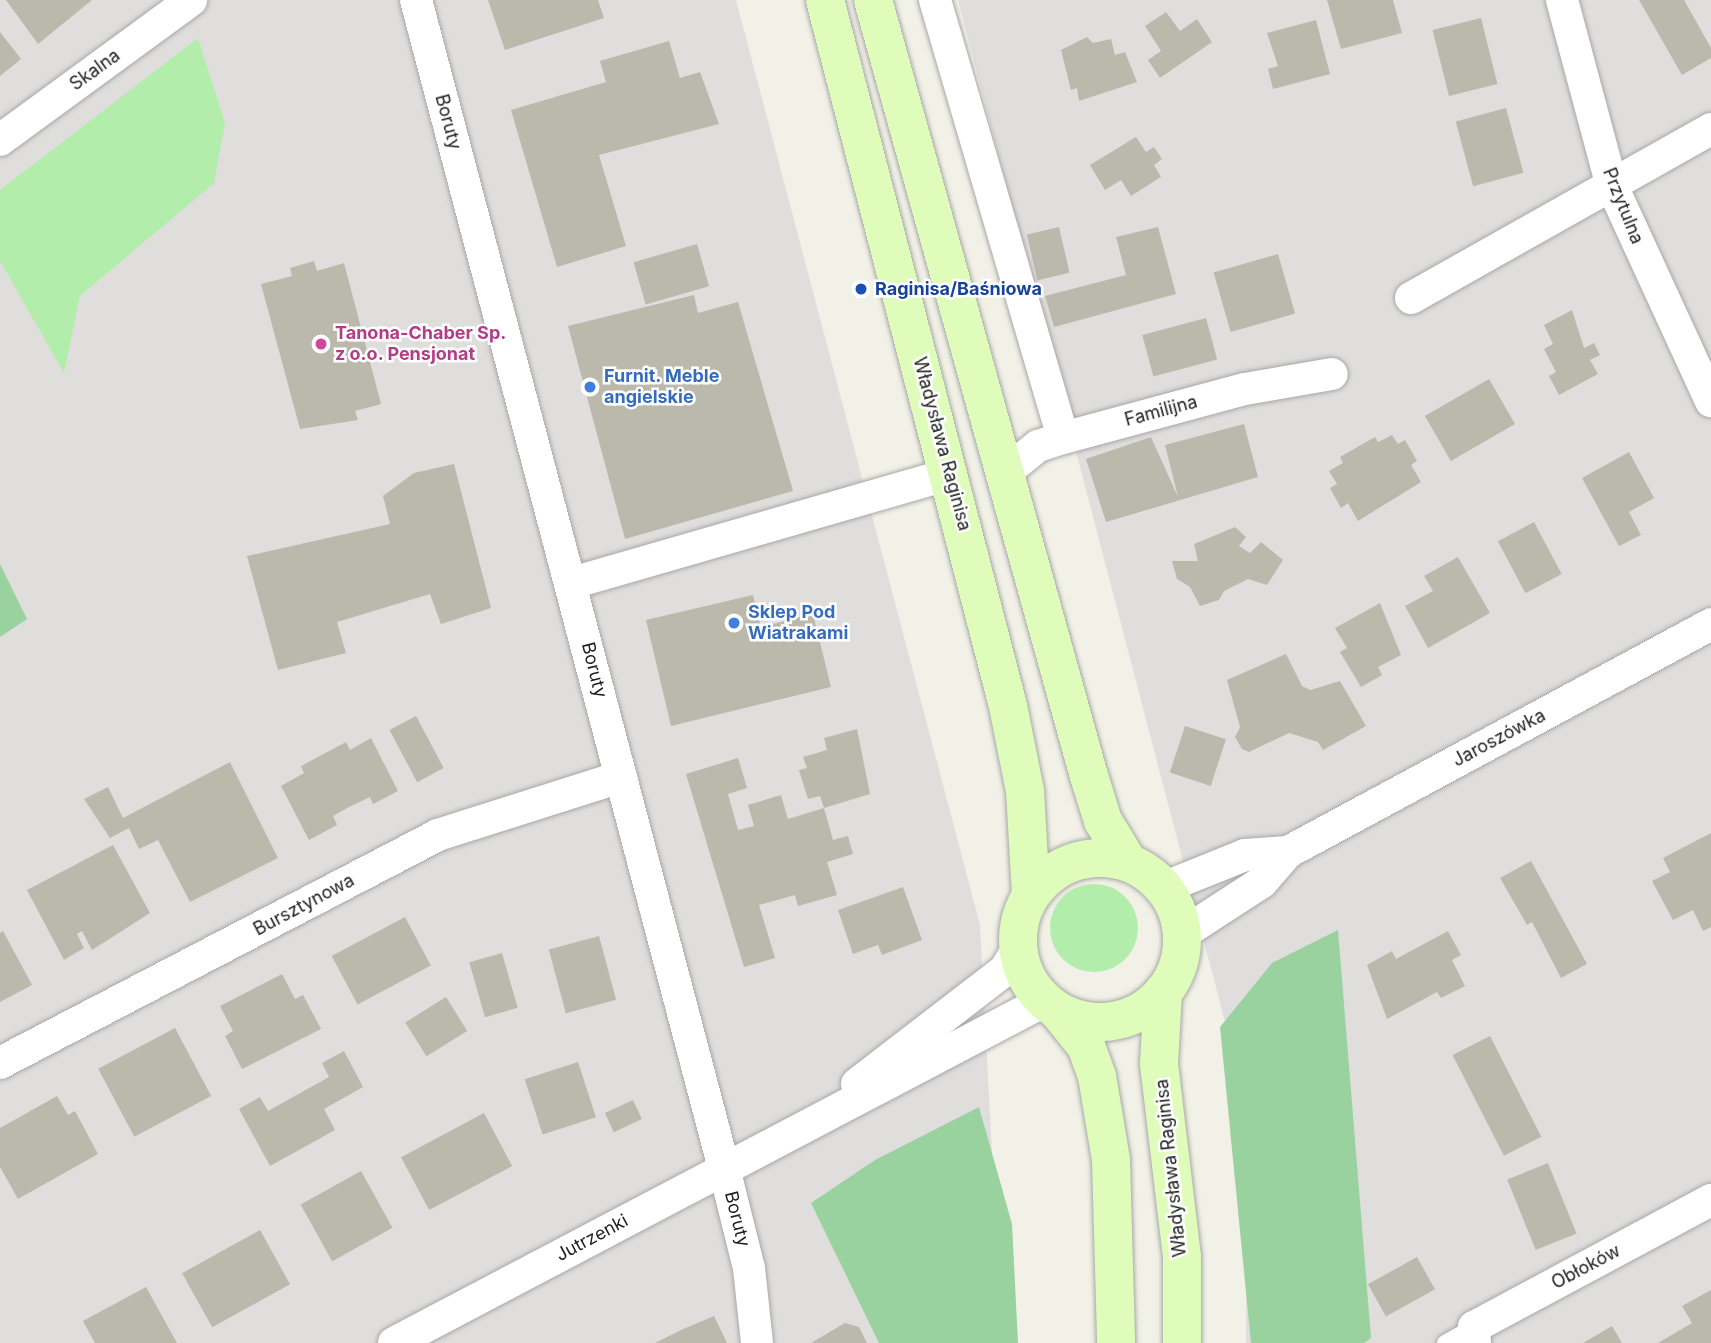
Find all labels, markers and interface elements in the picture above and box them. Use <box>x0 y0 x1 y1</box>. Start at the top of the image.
street label: Skalna <box>66 45 124 95</box>
street label: Boruty <box>430 92 466 152</box>
street label: Przytulna <box>1598 165 1648 247</box>
place label: Raginisa/Baśniowa <box>875 278 1042 300</box>
marker: Raginisa/Baśniowa <box>853 281 869 297</box>
place label: Tanona-Chaber Sp. z o.o. Pensjonat <box>335 323 506 366</box>
marker: Tanona-Chaber Sp. z o.o. Pensjonat <box>313 336 329 352</box>
street label: Władysława Raginisa <box>908 355 976 533</box>
place label: Furnit. Meble angielskie <box>604 366 720 408</box>
marker: Furnit. Meble angielskie <box>582 379 598 395</box>
street label: Familijna <box>1122 391 1200 431</box>
place label: Sklep Pod Wiatrakami <box>748 602 848 644</box>
marker: Sklep Pod Wiatrakami <box>726 615 742 631</box>
street label: Boruty <box>577 640 611 700</box>
street label: Jaroszówka <box>1449 705 1549 771</box>
street label: Bursztynowa <box>250 869 358 941</box>
street label: Władysława Raginisa <box>1151 1078 1191 1258</box>
street label: Boruty <box>720 1189 754 1249</box>
street label: Jutrzenki <box>552 1210 632 1266</box>
street label: Obłoków <box>1548 1240 1624 1294</box>

